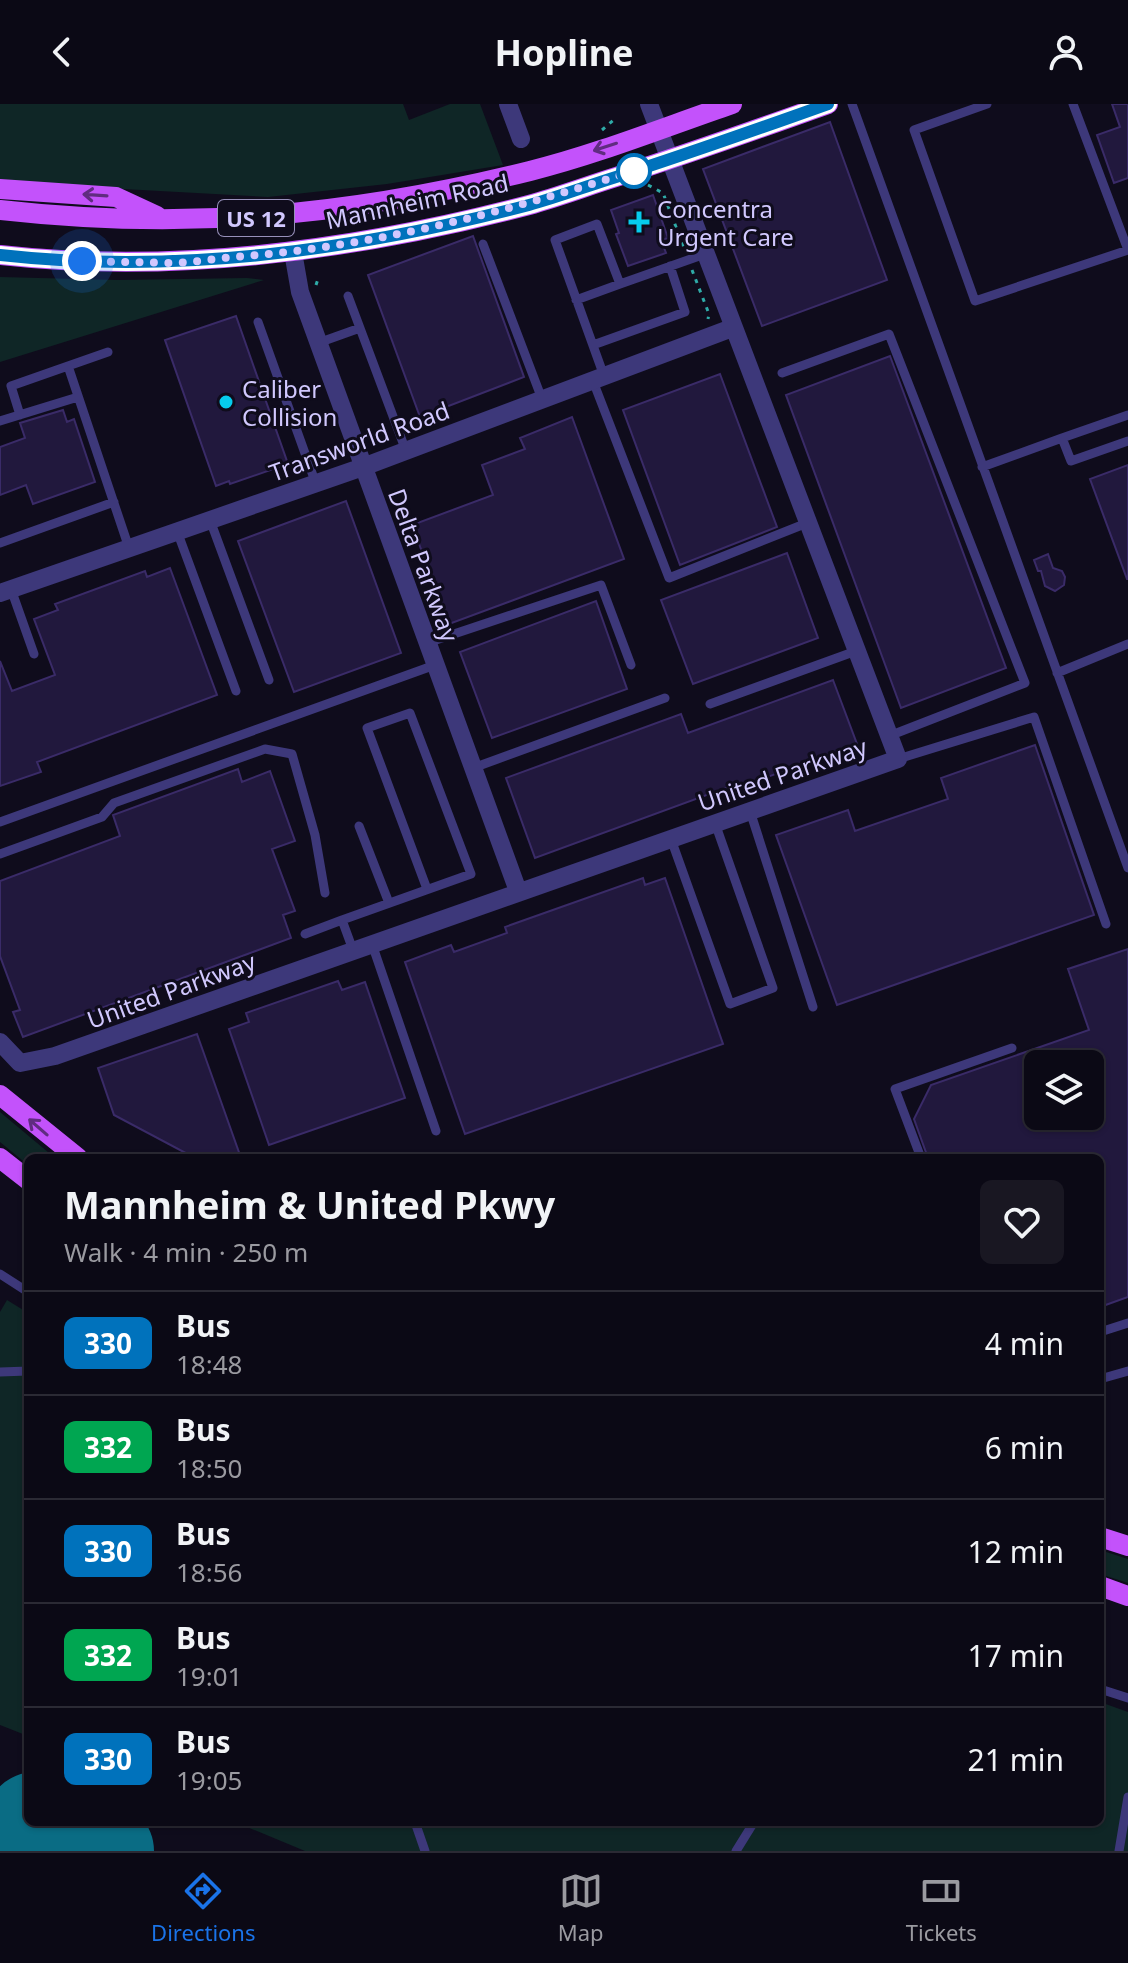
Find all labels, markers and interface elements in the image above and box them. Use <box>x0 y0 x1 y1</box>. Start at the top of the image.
text: Hopline <box>494 28 634 77</box>
icon: back <box>40 30 84 74</box>
icon: person <box>1044 30 1088 74</box>
one-way arrow <box>593 141 618 156</box>
unlabelled marker <box>617 154 651 188</box>
street label: Mannheim Road <box>323 166 511 236</box>
one-way arrow <box>82 187 109 202</box>
place label: Concentra Urgent Care <box>657 192 794 253</box>
road number: US 12 <box>218 200 294 236</box>
marker: Concentra Urgent Care <box>628 211 650 233</box>
your location <box>62 241 102 281</box>
place label: Caliber Collision <box>242 372 337 433</box>
marker: Caliber Collision <box>217 393 235 411</box>
street label: Transworld Road <box>264 393 454 489</box>
street label: Delta Parkway <box>381 484 467 647</box>
street label: United Parkway <box>693 729 872 818</box>
street label: United Parkway <box>82 944 261 1036</box>
map controls <box>1024 1050 1104 1130</box>
button: layers <box>1024 1050 1104 1130</box>
one-way arrow <box>29 1118 49 1136</box>
text: Mannheim & United Pkwy <box>64 1178 555 1230</box>
button: heart <box>980 1180 1064 1264</box>
text: Walk · 4 min · 250 m <box>64 1234 308 1270</box>
text: Bus <box>176 1305 231 1346</box>
text: 4 min <box>985 1323 1064 1364</box>
text: 330 <box>84 1324 132 1362</box>
text: 18:48 <box>176 1346 242 1382</box>
text: Bus <box>176 1409 231 1450</box>
text: 6 min <box>985 1427 1064 1468</box>
text: 332 <box>84 1428 132 1466</box>
text: 18:50 <box>176 1450 242 1486</box>
text: Bus <box>176 1513 231 1554</box>
text: 12 min <box>968 1531 1064 1572</box>
text: 330 <box>84 1532 132 1570</box>
text: 18:56 <box>176 1554 242 1590</box>
text: Bus <box>176 1617 231 1658</box>
text: 17 min <box>968 1635 1064 1676</box>
text: 332 <box>84 1636 132 1674</box>
text: 19:01 <box>176 1658 242 1694</box>
text: Bus <box>176 1721 231 1762</box>
text: 21 min <box>968 1739 1064 1780</box>
text: 330 <box>84 1740 132 1778</box>
text: 19:05 <box>176 1762 242 1798</box>
tab: Directions <box>151 1869 256 1947</box>
tab: Map <box>558 1869 604 1947</box>
tab: Tickets <box>906 1869 977 1947</box>

